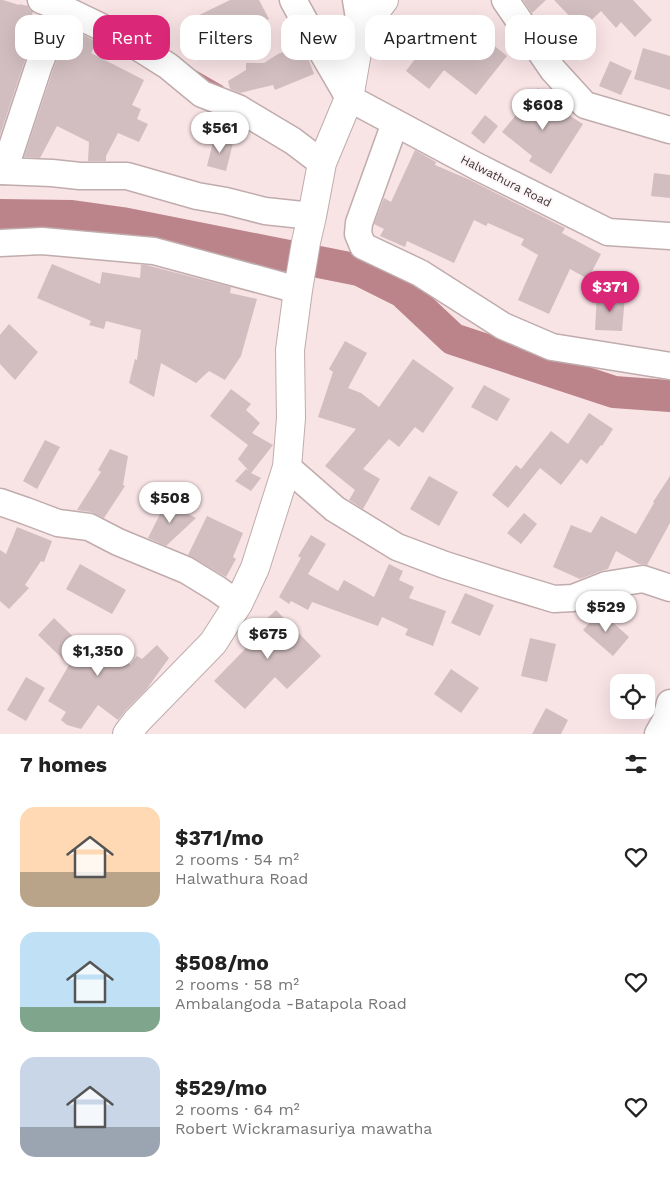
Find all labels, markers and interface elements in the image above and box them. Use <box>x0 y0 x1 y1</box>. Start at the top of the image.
chip: Buy <box>15 15 83 60</box>
chip: Rent <box>93 15 170 60</box>
chip: Filters <box>180 15 271 60</box>
chip: New <box>281 15 355 60</box>
chip: Apartment <box>365 15 495 60</box>
chip: House <box>505 15 596 60</box>
pin: $608 <box>513 88 573 131</box>
text: $608 <box>523 95 563 114</box>
pin: $561 <box>190 112 250 154</box>
text: $561 <box>202 118 238 137</box>
street label: Halwathura Road <box>458 152 554 210</box>
pin: $371 <box>580 270 640 313</box>
text: $371 <box>592 277 628 296</box>
pin: $508 <box>140 482 200 524</box>
text: $508 <box>150 488 190 507</box>
pin: $529 <box>576 590 636 633</box>
text: $529 <box>587 597 625 616</box>
pin: $675 <box>238 618 298 660</box>
text: $675 <box>249 624 287 643</box>
pin: $1,350 <box>57 634 139 677</box>
text: $1,350 <box>73 641 123 660</box>
map controls <box>610 674 655 719</box>
button: locate <box>610 674 655 719</box>
icon: filters <box>622 750 650 778</box>
text: 7 homes <box>20 752 107 777</box>
text: $371/mo <box>175 825 264 850</box>
icon: home <box>60 827 120 887</box>
icon: heart <box>622 843 650 871</box>
text: 2 rooms · 54 m² <box>175 850 299 869</box>
text: Halwathura Road <box>175 869 308 888</box>
text: $508/mo <box>175 950 269 975</box>
icon: home <box>60 952 120 1012</box>
icon: heart <box>622 968 650 996</box>
text: 2 rooms · 58 m² <box>175 975 299 994</box>
text: Ambalangoda -Batapola Road <box>175 994 407 1013</box>
text: $529/mo <box>175 1075 267 1100</box>
icon: home <box>60 1077 120 1137</box>
icon: heart <box>622 1093 650 1121</box>
text: 2 rooms · 64 m² <box>175 1100 300 1119</box>
text: Robert Wickramasuriya mawatha <box>175 1119 432 1138</box>

